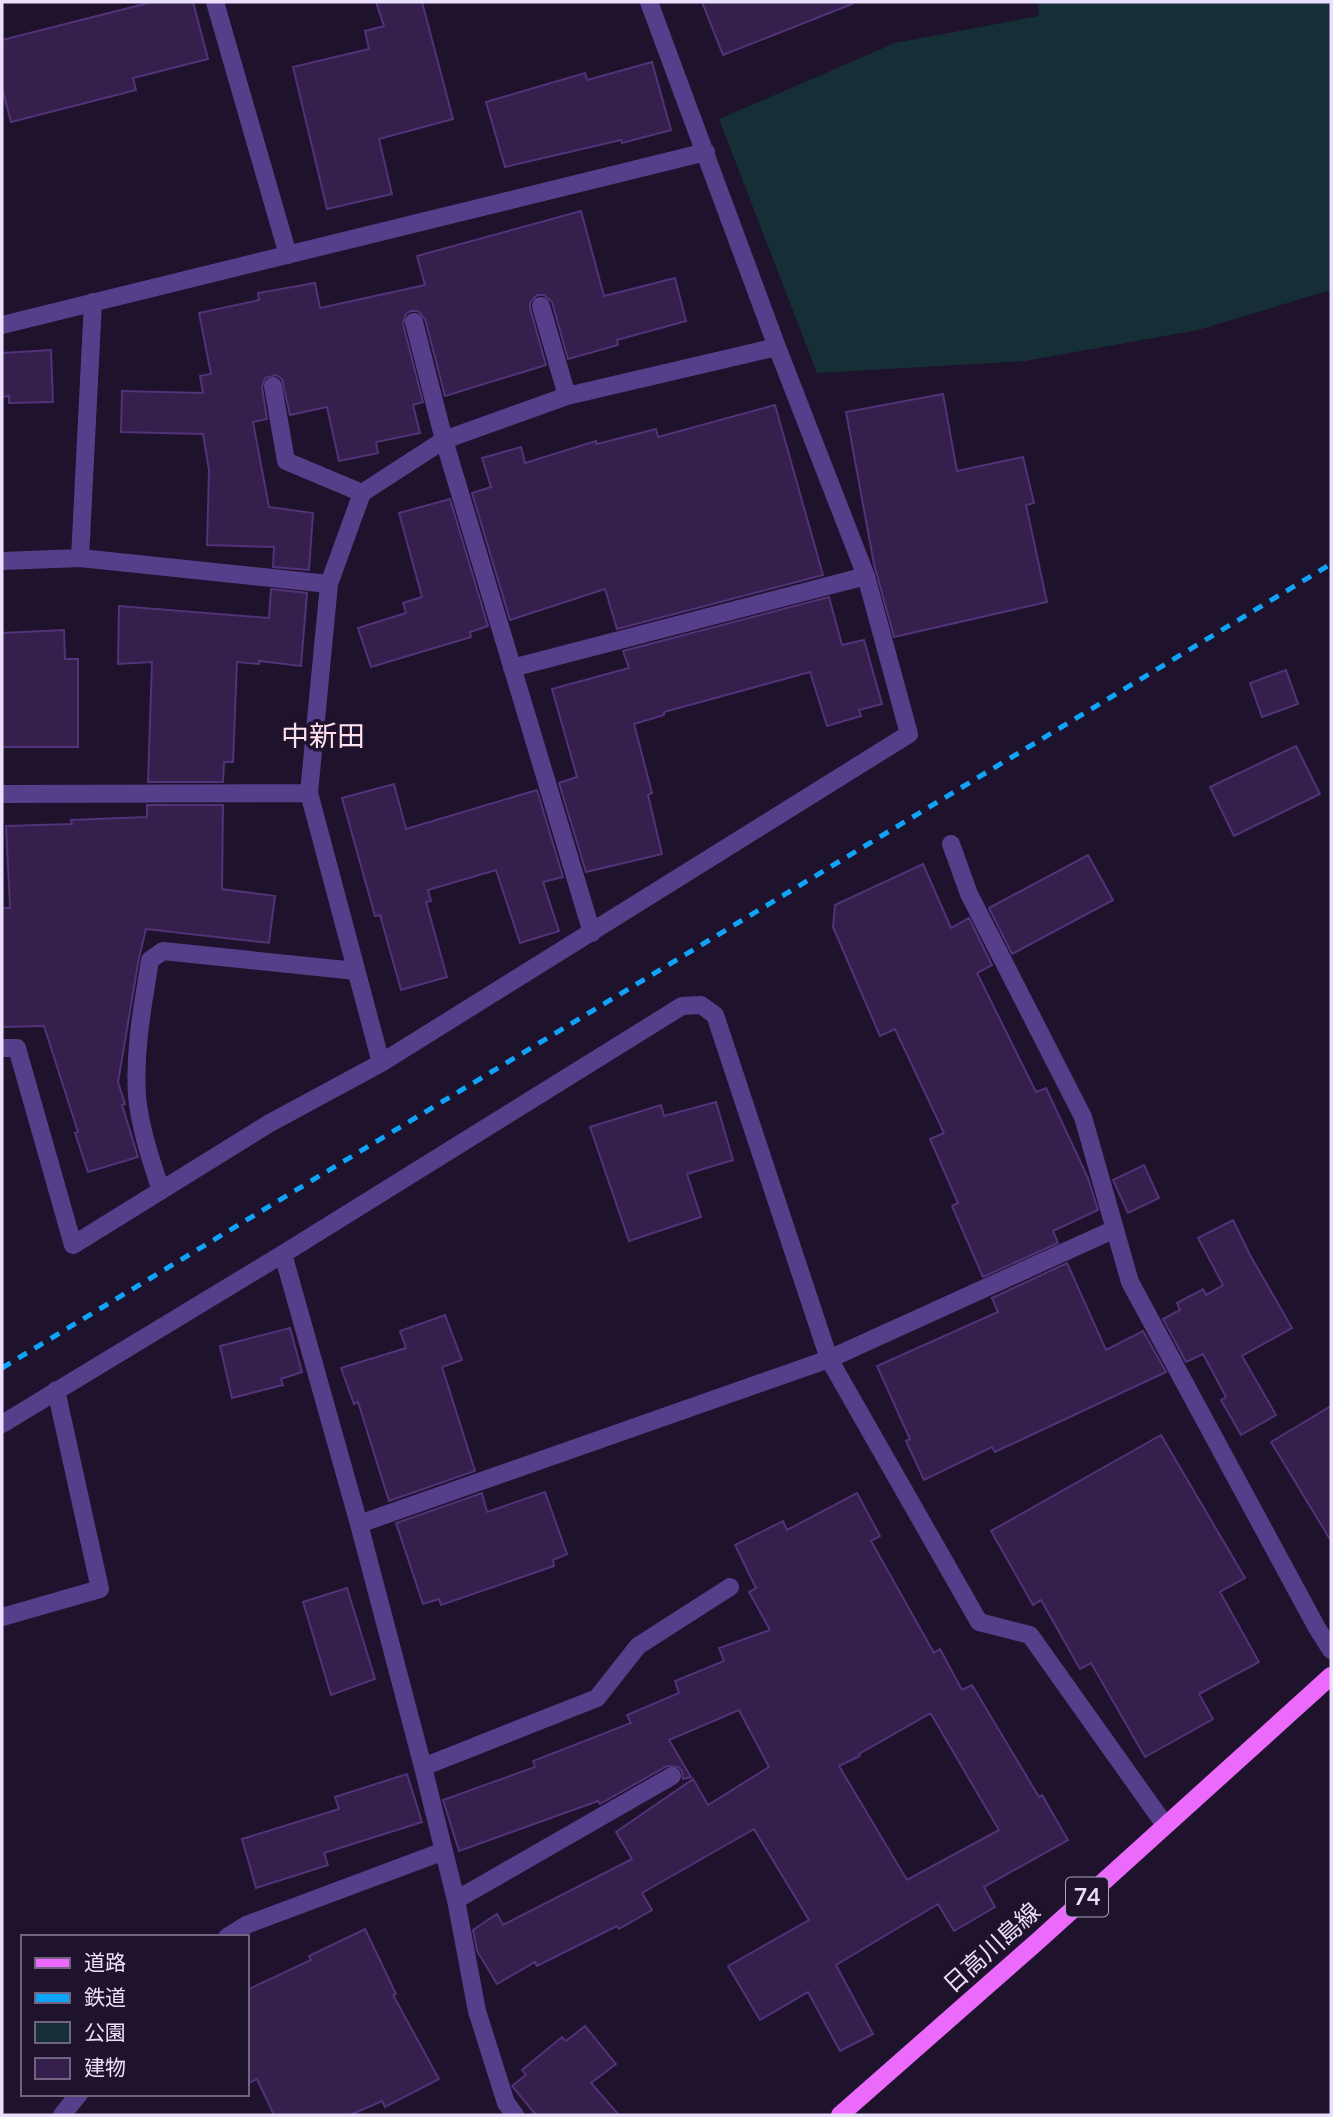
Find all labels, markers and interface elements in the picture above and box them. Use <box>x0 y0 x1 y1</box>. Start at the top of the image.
district label: 中新田 <box>281 718 365 752</box>
road number: 74 <box>1066 1878 1108 1916</box>
street label: 日高川島線 <box>937 1896 1045 1998</box>
legend <box>21 1935 248 2096</box>
text: 道路 <box>84 1949 126 1974</box>
text: 鉄道 <box>84 1984 126 2009</box>
text: 公園 <box>84 2019 126 2044</box>
text: 建物 <box>84 2054 126 2079</box>

